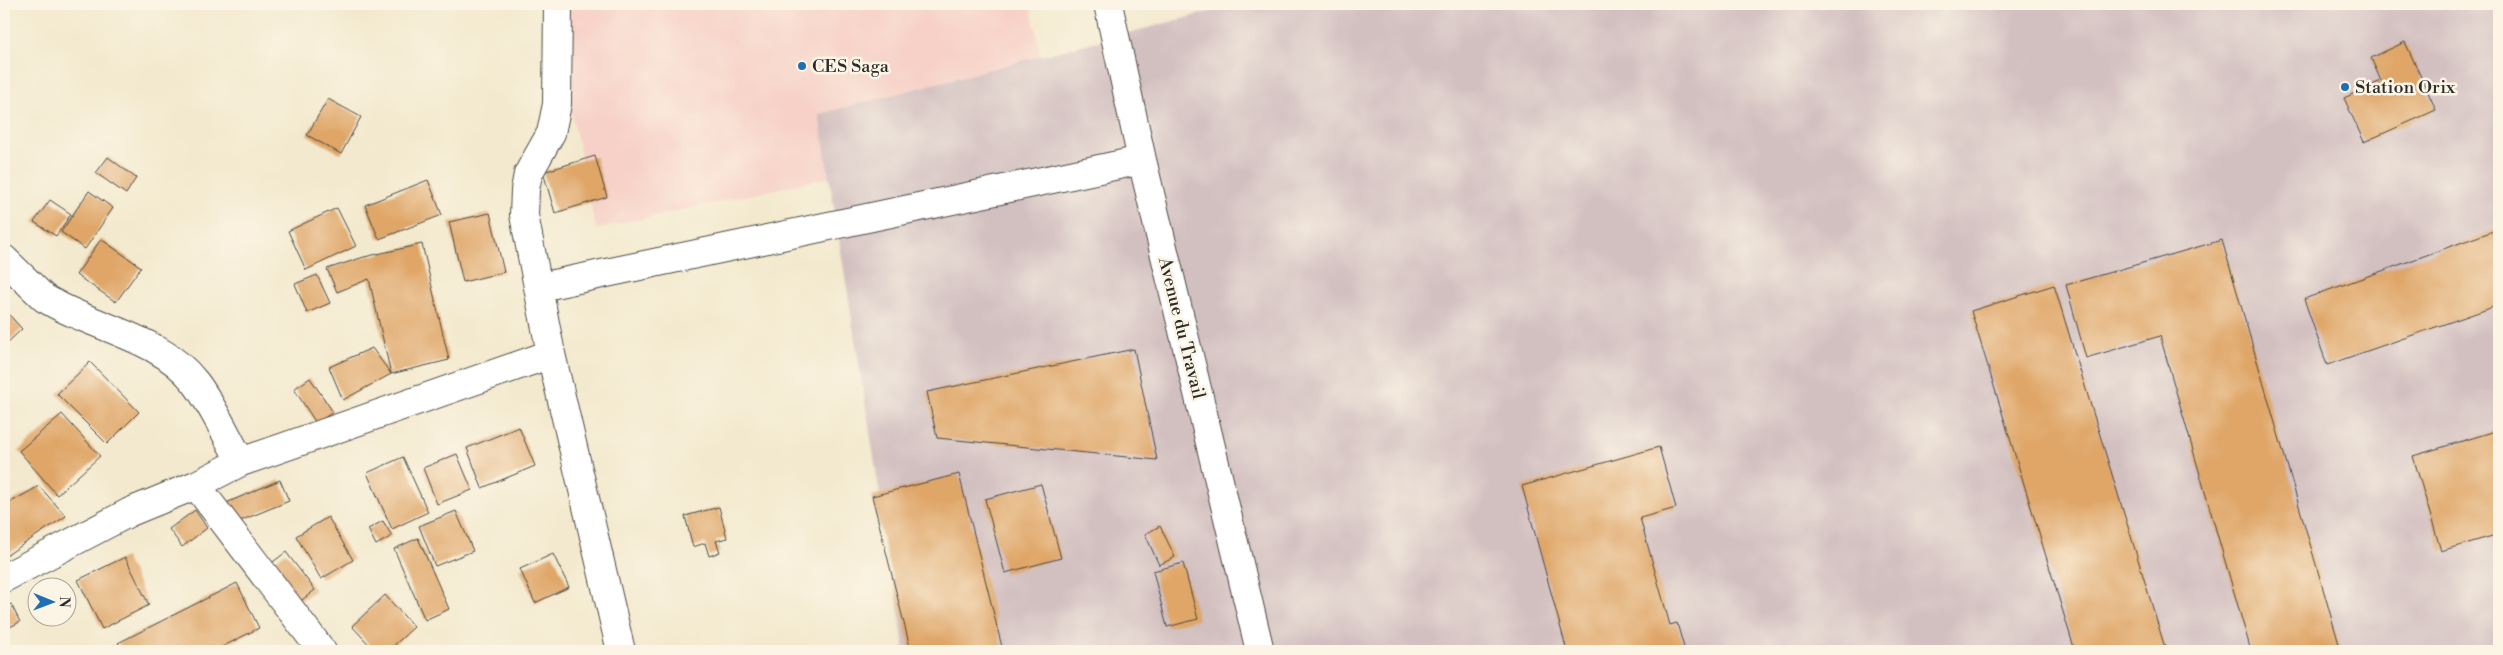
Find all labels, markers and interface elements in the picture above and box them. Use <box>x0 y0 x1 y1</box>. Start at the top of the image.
place label: CES Saga <box>812 55 890 78</box>
marker: CES Saga <box>796 60 808 72</box>
place label: Station Orix <box>2355 76 2456 99</box>
marker: Station Orix <box>2339 81 2351 93</box>
street label: Avenue du Travail <box>1153 254 1210 402</box>
north arrow <box>28 578 78 628</box>
text: N <box>55 597 73 608</box>

